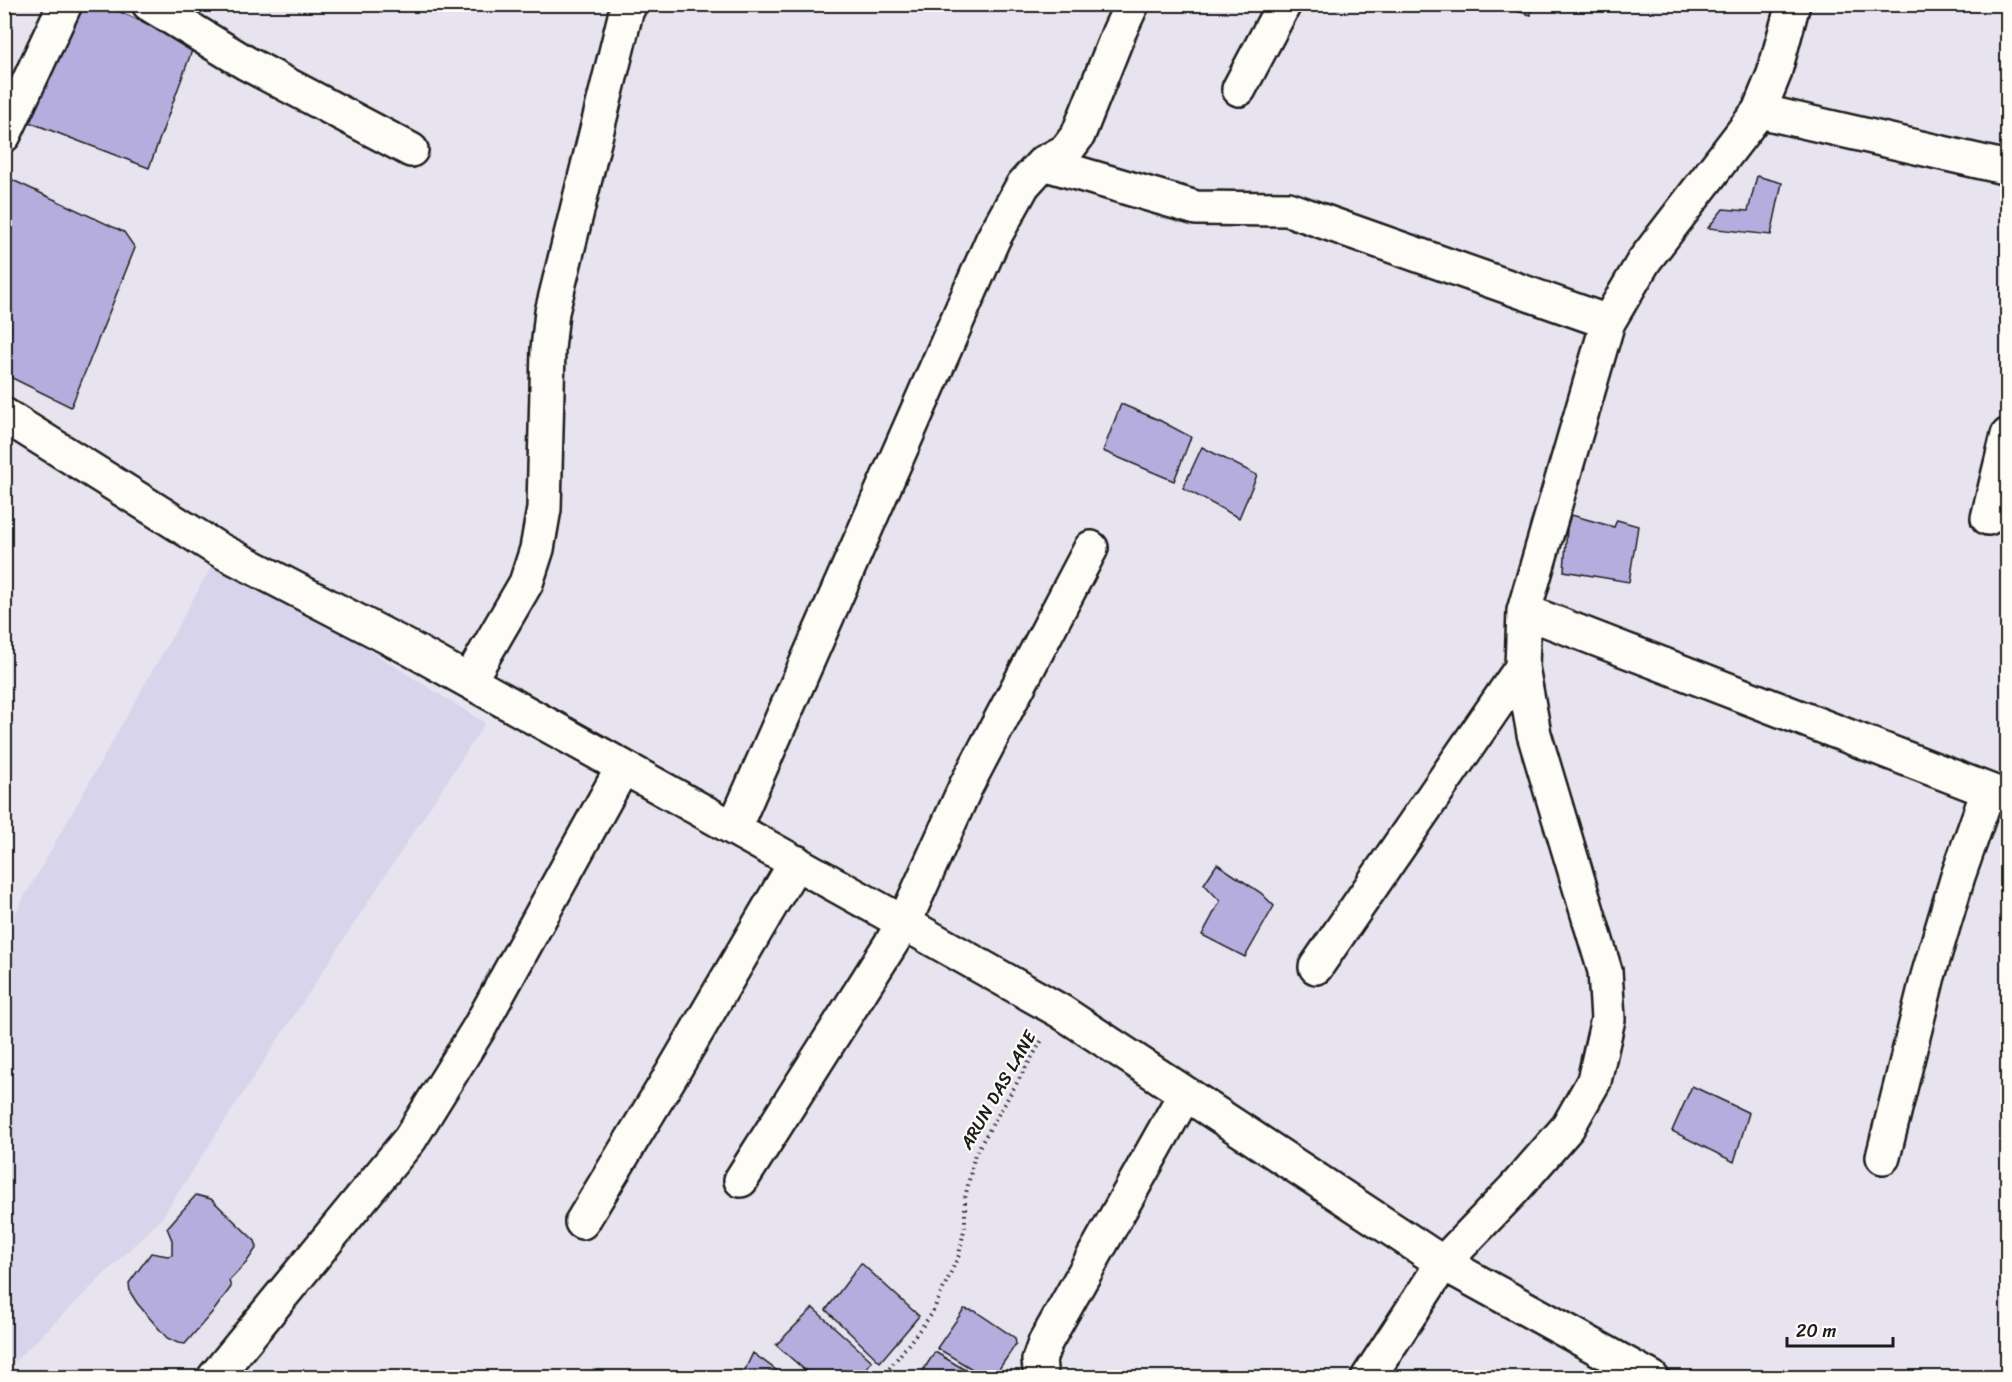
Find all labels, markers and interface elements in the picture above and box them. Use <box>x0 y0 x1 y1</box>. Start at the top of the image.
street label: ARUN DAS LANE <box>950 1024 1046 1156</box>
scale bar <box>1787 1310 1894 1348</box>
text: 20 m <box>1796 1315 1836 1347</box>

